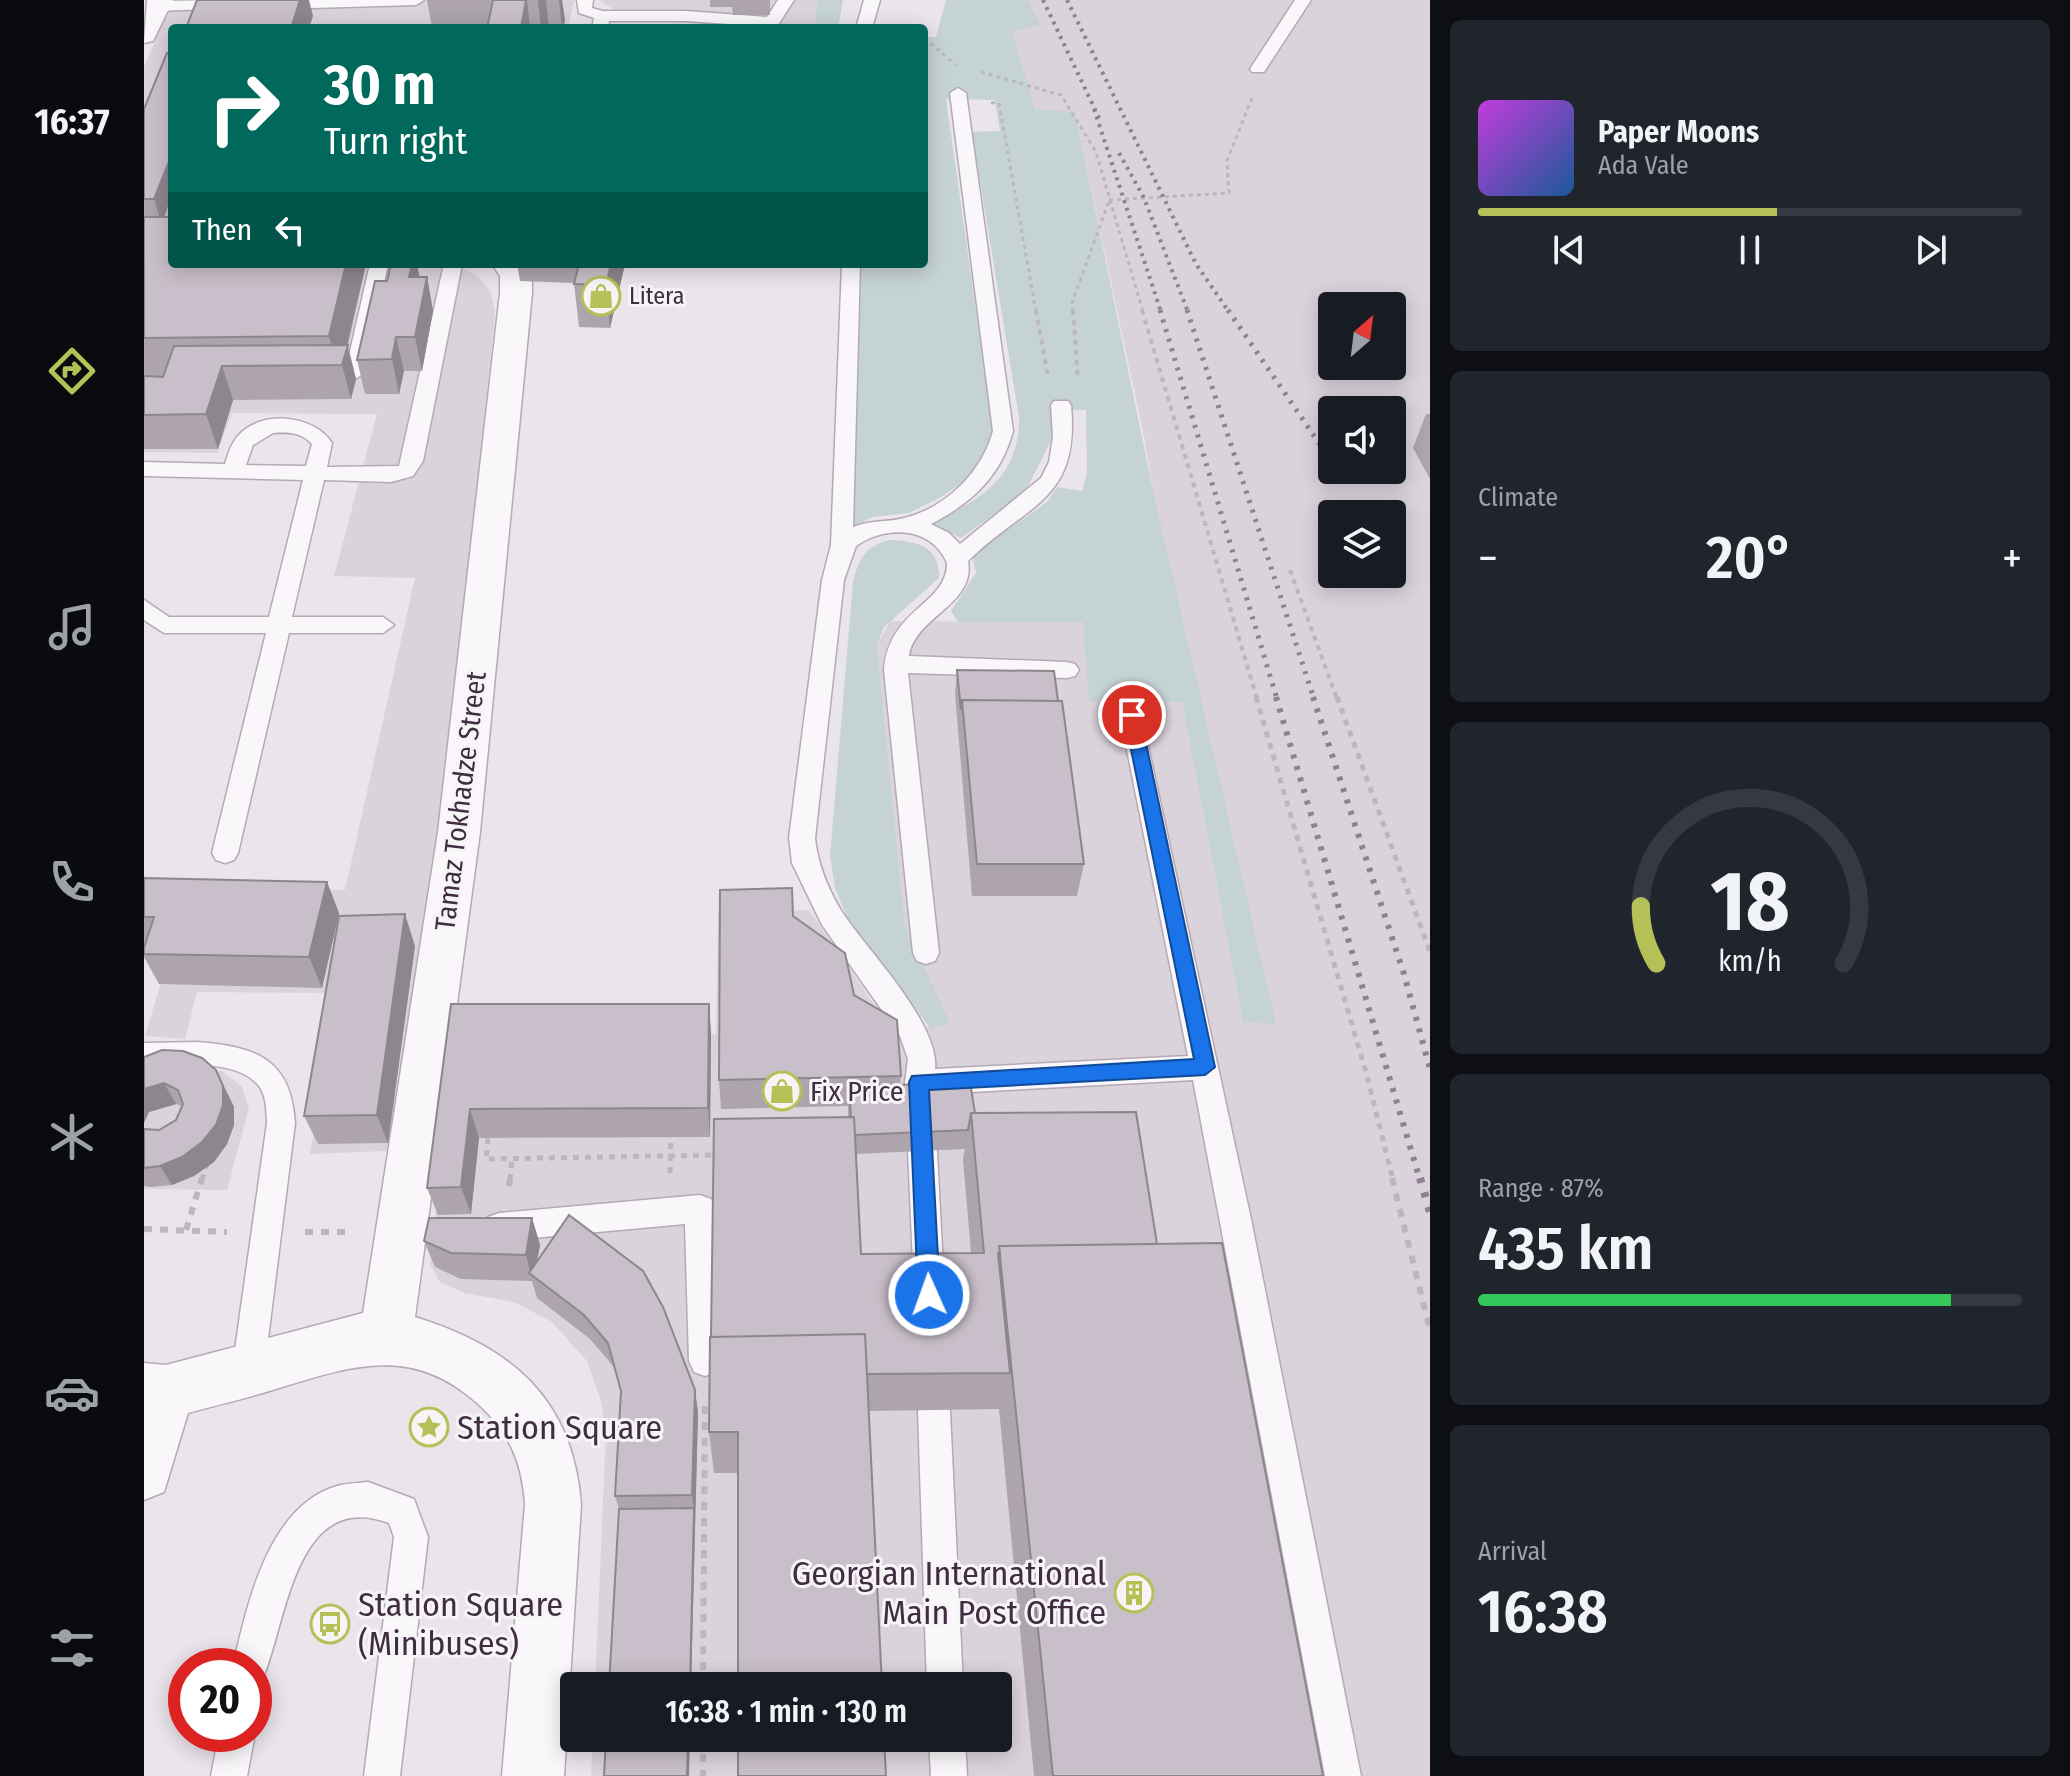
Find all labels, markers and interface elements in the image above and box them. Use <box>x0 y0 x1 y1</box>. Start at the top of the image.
text: 30 m <box>324 52 435 119</box>
icon: right <box>192 56 296 160</box>
text: 16:37 <box>34 100 110 144</box>
text: Paper Moons <box>1598 114 1759 150</box>
text: Turn right <box>324 120 467 164</box>
text: Ada Vale <box>1598 150 1689 181</box>
icon: left <box>268 208 312 252</box>
text: Then <box>192 212 252 248</box>
icon: previous <box>1547 228 1591 272</box>
icon: pause <box>1728 228 1772 272</box>
icon: next <box>1909 228 1953 272</box>
shop icon: Litera <box>580 275 622 317</box>
place label: Litera <box>629 282 684 310</box>
north arrow <box>1318 292 1406 380</box>
map controls <box>1318 292 1406 588</box>
icon: directions <box>44 343 100 399</box>
button: sound <box>1318 396 1406 484</box>
text: Climate <box>1478 482 1558 513</box>
button: layers <box>1318 500 1406 588</box>
text: 20° <box>1706 522 1794 594</box>
text: − <box>1478 532 1498 585</box>
text: + <box>2002 532 2022 585</box>
icon: music <box>44 599 100 655</box>
street label: Tamaz Tokhadze Street <box>428 669 493 933</box>
pin <box>1098 681 1166 749</box>
icon: arrive <box>1110 693 1154 737</box>
text: 18 <box>1710 852 1790 952</box>
icon: phone <box>44 854 100 910</box>
text: km/h <box>1718 944 1782 979</box>
shop icon: Fix Price <box>761 1070 803 1112</box>
place label: Fix Price <box>810 1075 903 1108</box>
icon: climate <box>44 1109 100 1165</box>
text: Range · 87% <box>1478 1173 1604 1204</box>
text: 435 km <box>1478 1213 1653 1285</box>
position arrow <box>887 1253 971 1337</box>
icon: car <box>44 1365 100 1421</box>
place icon: Station Square <box>408 1406 450 1448</box>
place label: Station Square <box>457 1407 662 1448</box>
text: Arrival <box>1478 1536 1547 1567</box>
place label: Georgian International Main Post Office <box>792 1553 1106 1633</box>
building icon: Georgian International Main Post Office <box>1113 1572 1155 1614</box>
text: 16:38 <box>1478 1576 1608 1648</box>
place label: Station Square (Minibuses) <box>358 1584 563 1664</box>
bus stop icon: Station Square (Minibuses) <box>309 1603 351 1645</box>
icon: filters <box>44 1620 100 1676</box>
speed limit sign: 20 <box>168 1648 272 1752</box>
text: 16:38 · 1 min · 130 m <box>665 1694 907 1730</box>

